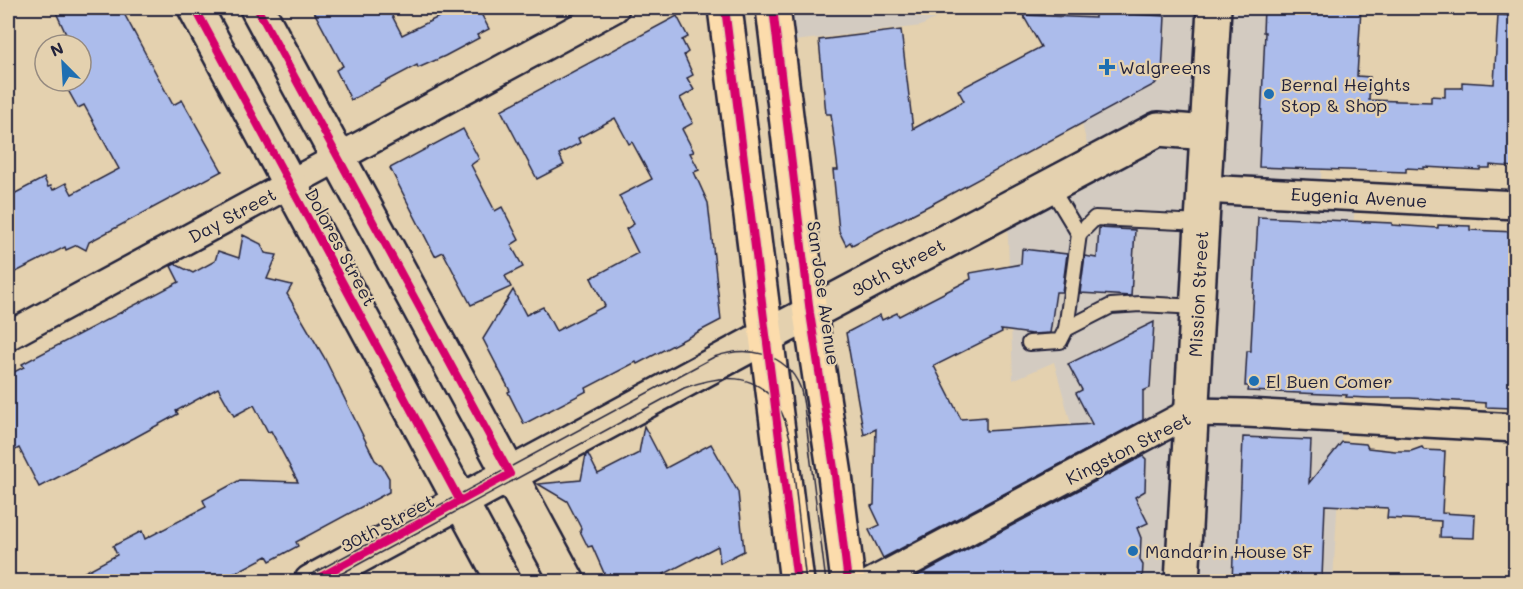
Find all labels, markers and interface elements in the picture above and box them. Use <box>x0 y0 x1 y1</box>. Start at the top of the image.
north arrow <box>33 33 93 93</box>
text: N <box>47 37 67 61</box>
place label: Walgreens <box>1119 55 1211 79</box>
marker: Walgreens <box>1100 60 1114 74</box>
place label: Bernal Heights Stop & Shop <box>1281 72 1411 117</box>
marker: Bernal Heights Stop & Shop <box>1262 87 1276 101</box>
street label: Eugenia Avenue <box>1290 181 1428 213</box>
street label: Day Street <box>184 182 280 248</box>
street label: Dolores Street <box>300 184 382 310</box>
street label: San Jose Avenue <box>802 219 846 367</box>
street label: Mission Street <box>1183 230 1213 358</box>
street label: 30th Street <box>847 232 949 302</box>
place label: El Buen Comer <box>1266 369 1393 393</box>
marker: El Buen Comer <box>1247 374 1261 388</box>
street label: Kingston Street <box>1061 406 1195 490</box>
street label: 30th Street <box>336 488 438 558</box>
place label: Mandarin House SF <box>1145 539 1313 563</box>
marker: Mandarin House SF <box>1126 544 1140 558</box>

